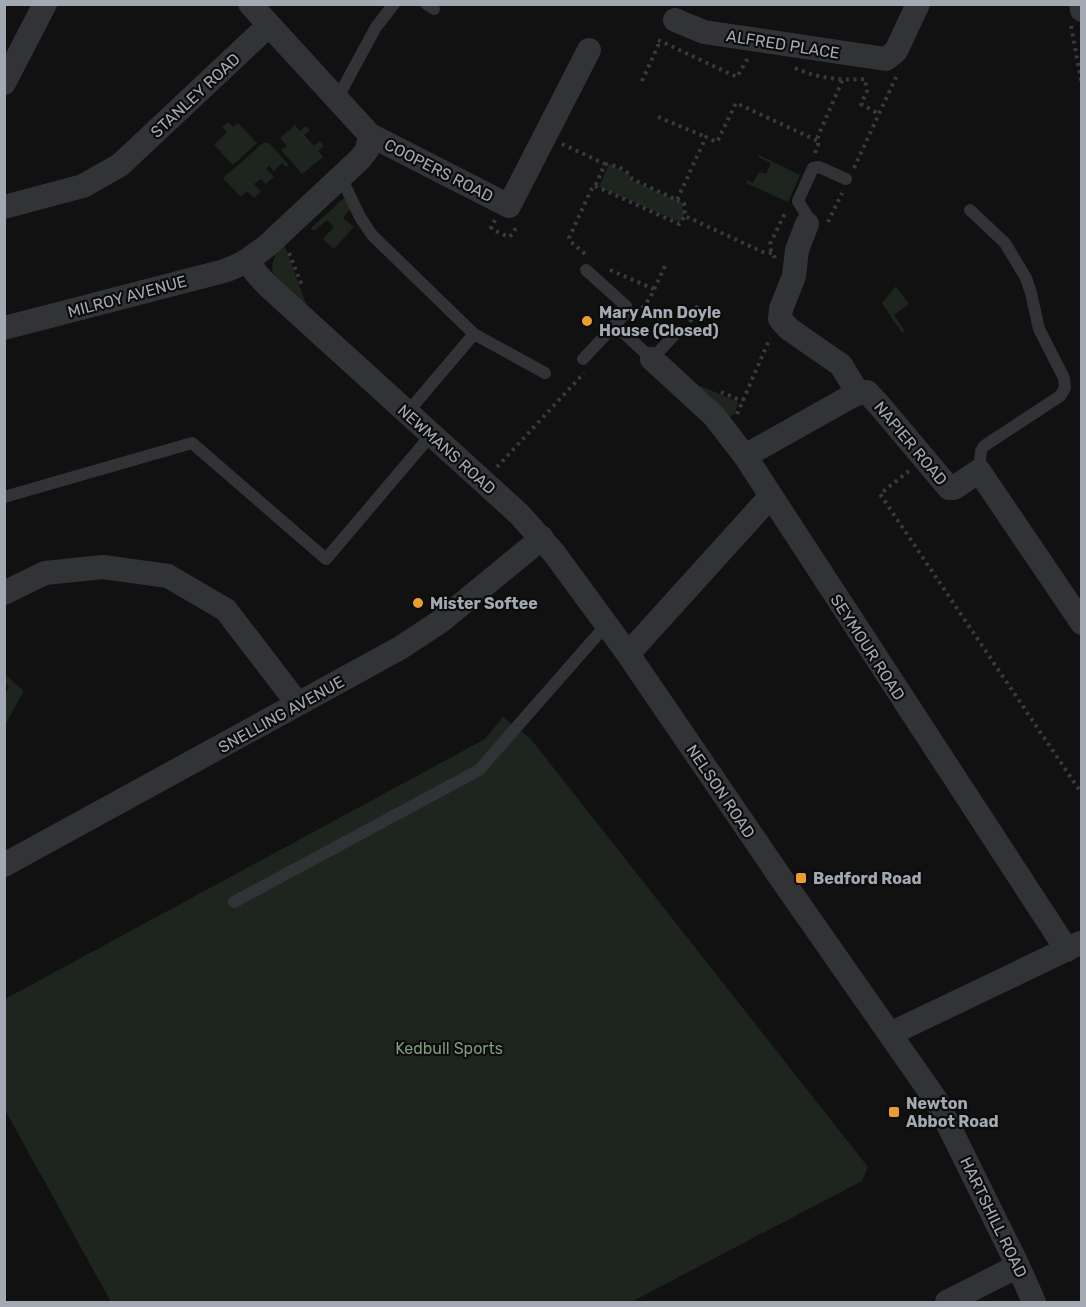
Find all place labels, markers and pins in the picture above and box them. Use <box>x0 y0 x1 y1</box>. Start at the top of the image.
place label: Mary Ann Doyle House (Closed) <box>599 303 721 340</box>
marker: Mary Ann Doyle House (Closed) <box>580 314 594 328</box>
place label: Mister Softee <box>430 594 538 613</box>
marker: Mister Softee <box>411 596 425 610</box>
place label: Bedford Road <box>813 869 922 888</box>
marker: Bedford Road <box>794 871 808 885</box>
place label: Newton Abbot Road <box>906 1094 999 1131</box>
marker: Newton Abbot Road <box>887 1105 901 1119</box>

